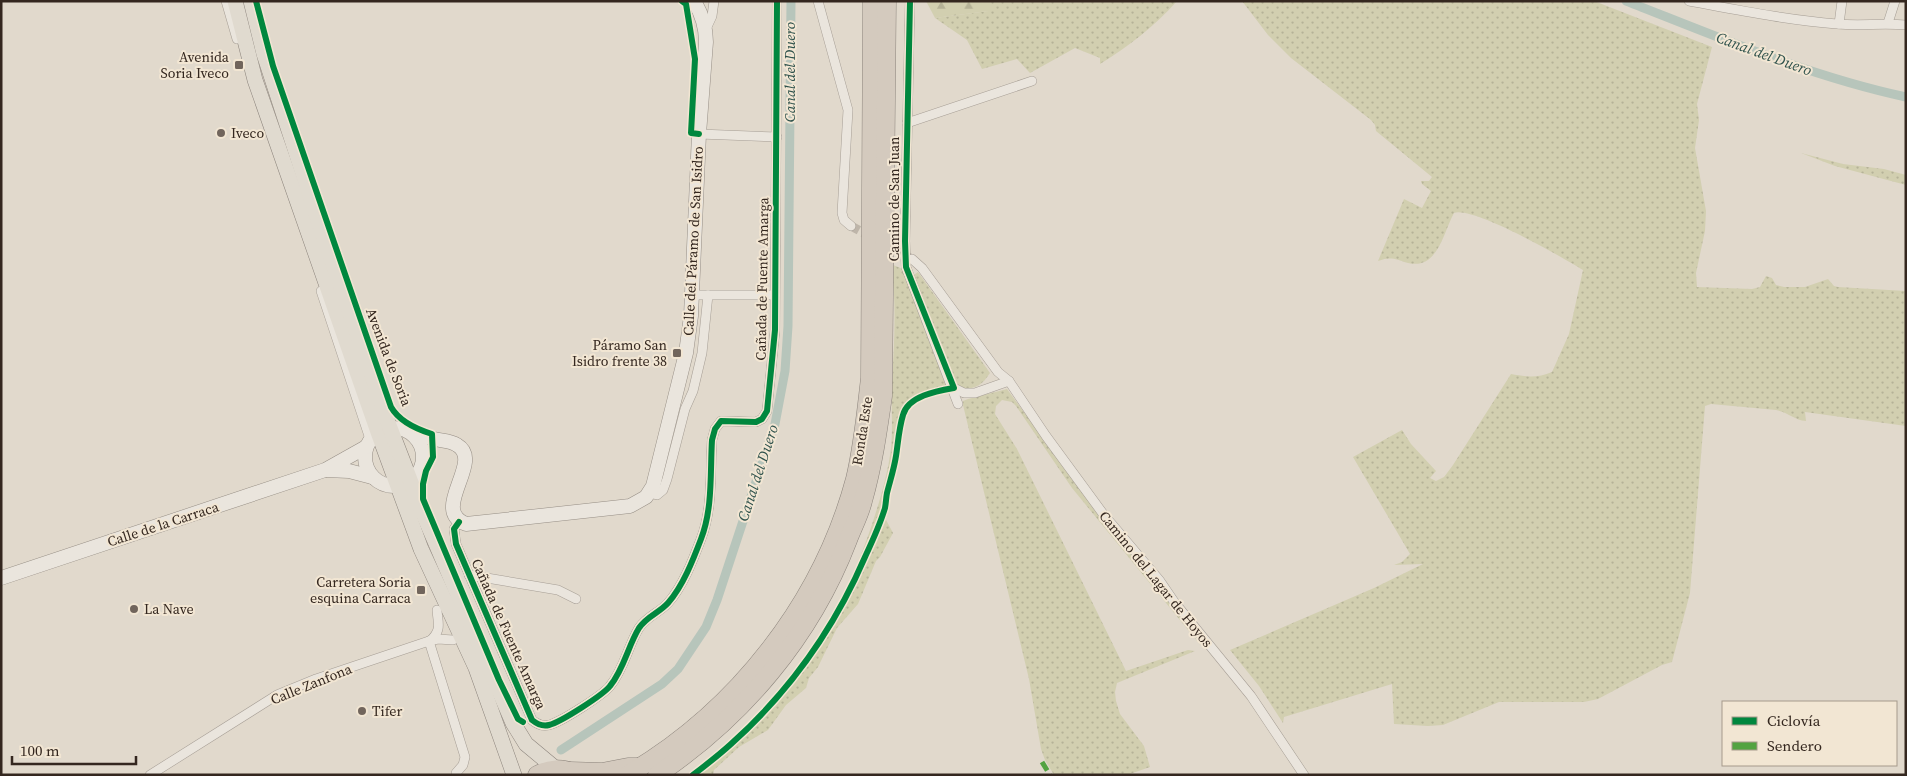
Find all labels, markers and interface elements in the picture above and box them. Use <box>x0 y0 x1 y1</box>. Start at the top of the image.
water label: Canal del Duero <box>779 22 800 122</box>
water label: Canal del Duero <box>1713 27 1815 81</box>
place label: Avenida Soria Iveco <box>161 47 230 83</box>
marker: Avenida Soria Iveco <box>233 59 245 71</box>
place label: Iveco <box>231 123 264 143</box>
marker: Iveco <box>215 127 227 139</box>
street label: Camino de San Juan <box>884 136 904 261</box>
street label: Calle del Páramo de San Isidro <box>678 145 708 336</box>
street label: Cañada de Fuente Amarga <box>751 196 773 361</box>
street label: Avenida de Soria <box>361 305 417 410</box>
place label: Páramo San Isidro frente 38 <box>572 335 668 371</box>
marker: Páramo San Isidro frente 38 <box>671 347 683 359</box>
street label: Ronda Este <box>847 395 877 467</box>
water label: Canal del Duero <box>732 422 783 524</box>
street label: Calle de la Carraca <box>105 496 222 551</box>
street label: Camino del Lagar de Hoyos <box>1095 507 1217 651</box>
street label: Cañada de Fuente Amarga <box>467 555 552 713</box>
place label: Carretera Soria esquina Carraca <box>310 572 412 608</box>
marker: Carretera Soria esquina Carraca <box>415 584 427 596</box>
place label: La Nave <box>144 599 194 619</box>
marker: La Nave <box>128 603 140 615</box>
street label: Calle Zanfona <box>267 658 355 709</box>
place label: Tifer <box>372 701 403 721</box>
legend <box>1722 701 1897 766</box>
marker: Tifer <box>356 705 368 717</box>
text: Ciclovía <box>1767 710 1821 731</box>
scale bar <box>12 734 136 766</box>
text: Sendero <box>1767 735 1822 756</box>
text: 100 m <box>20 740 60 761</box>

